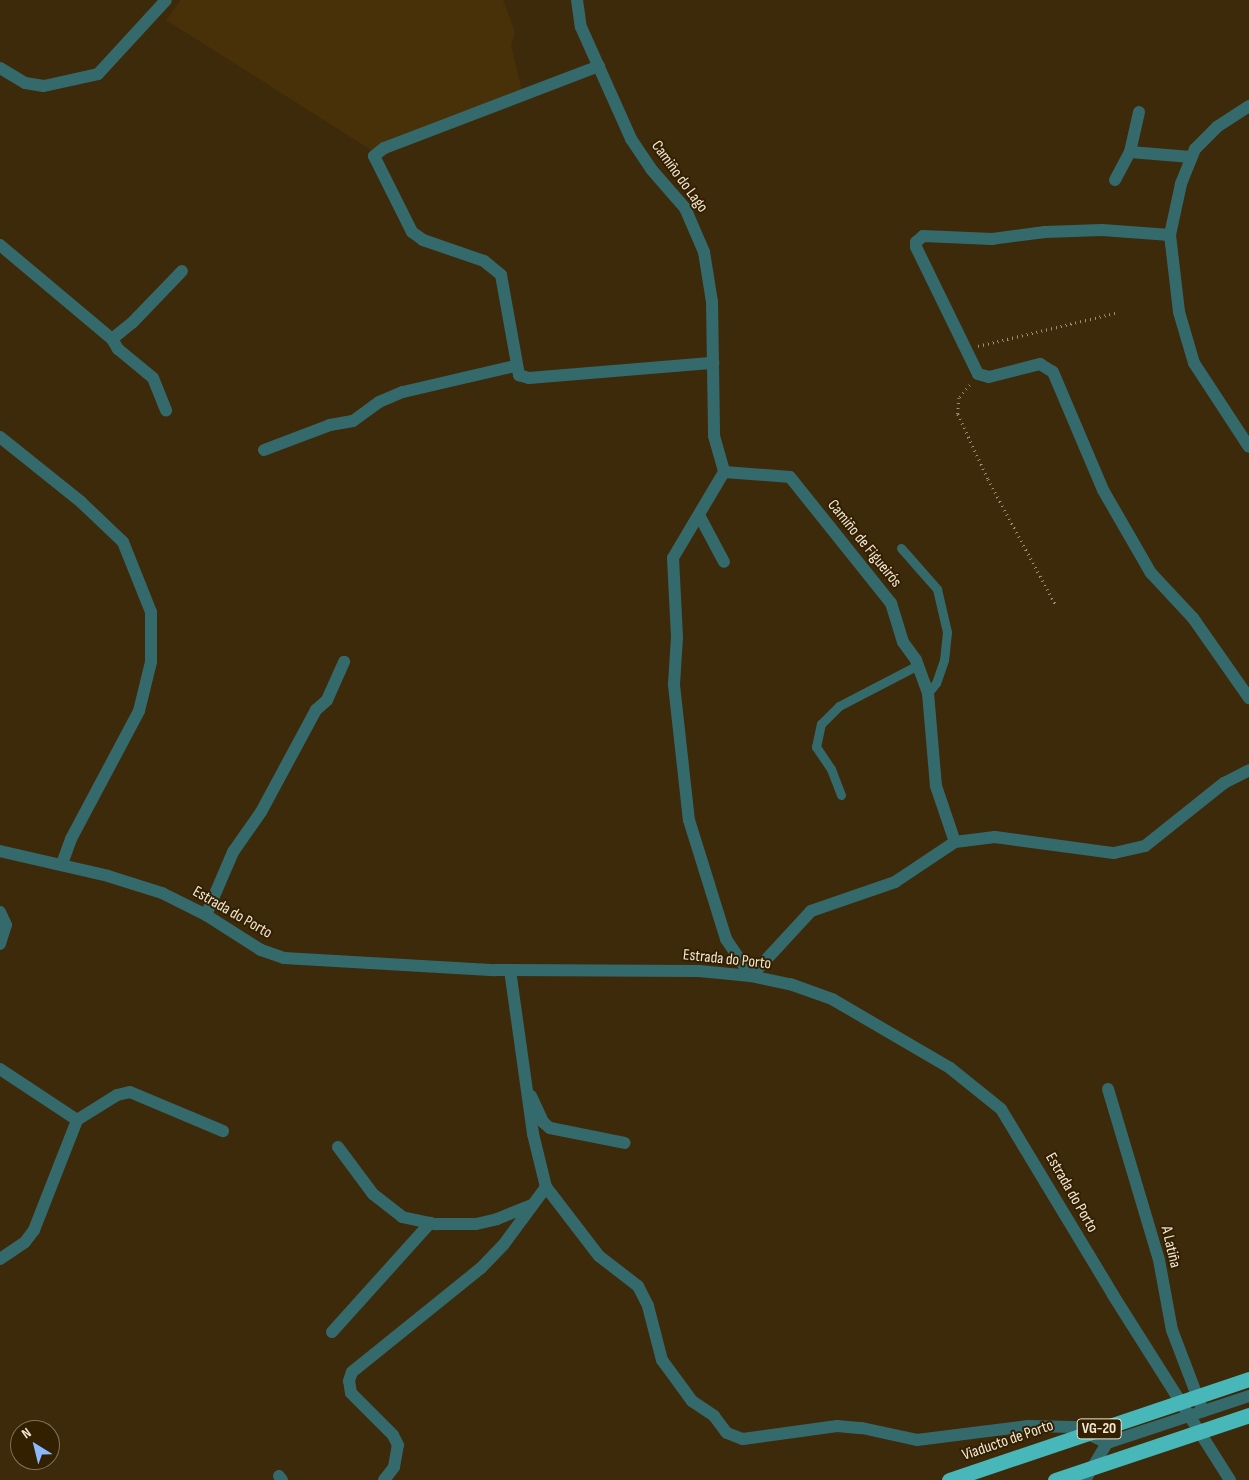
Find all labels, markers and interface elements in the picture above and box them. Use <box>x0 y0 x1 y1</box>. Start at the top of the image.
street label: Camiño do Lago <box>647 137 711 217</box>
street label: Camiño de Figueirós <box>823 496 905 592</box>
street label: Estrada do Porto <box>189 883 275 943</box>
street label: Estrada do Porto <box>682 946 772 974</box>
street label: Estrada do Porto <box>1041 1150 1101 1236</box>
street label: A Latiña <box>1156 1224 1184 1270</box>
street label: Viaducto de Porto <box>960 1416 1056 1466</box>
road number: VG-20 <box>1076 1416 1122 1442</box>
north arrow <box>10 1420 60 1470</box>
text: N <box>18 1424 34 1442</box>

